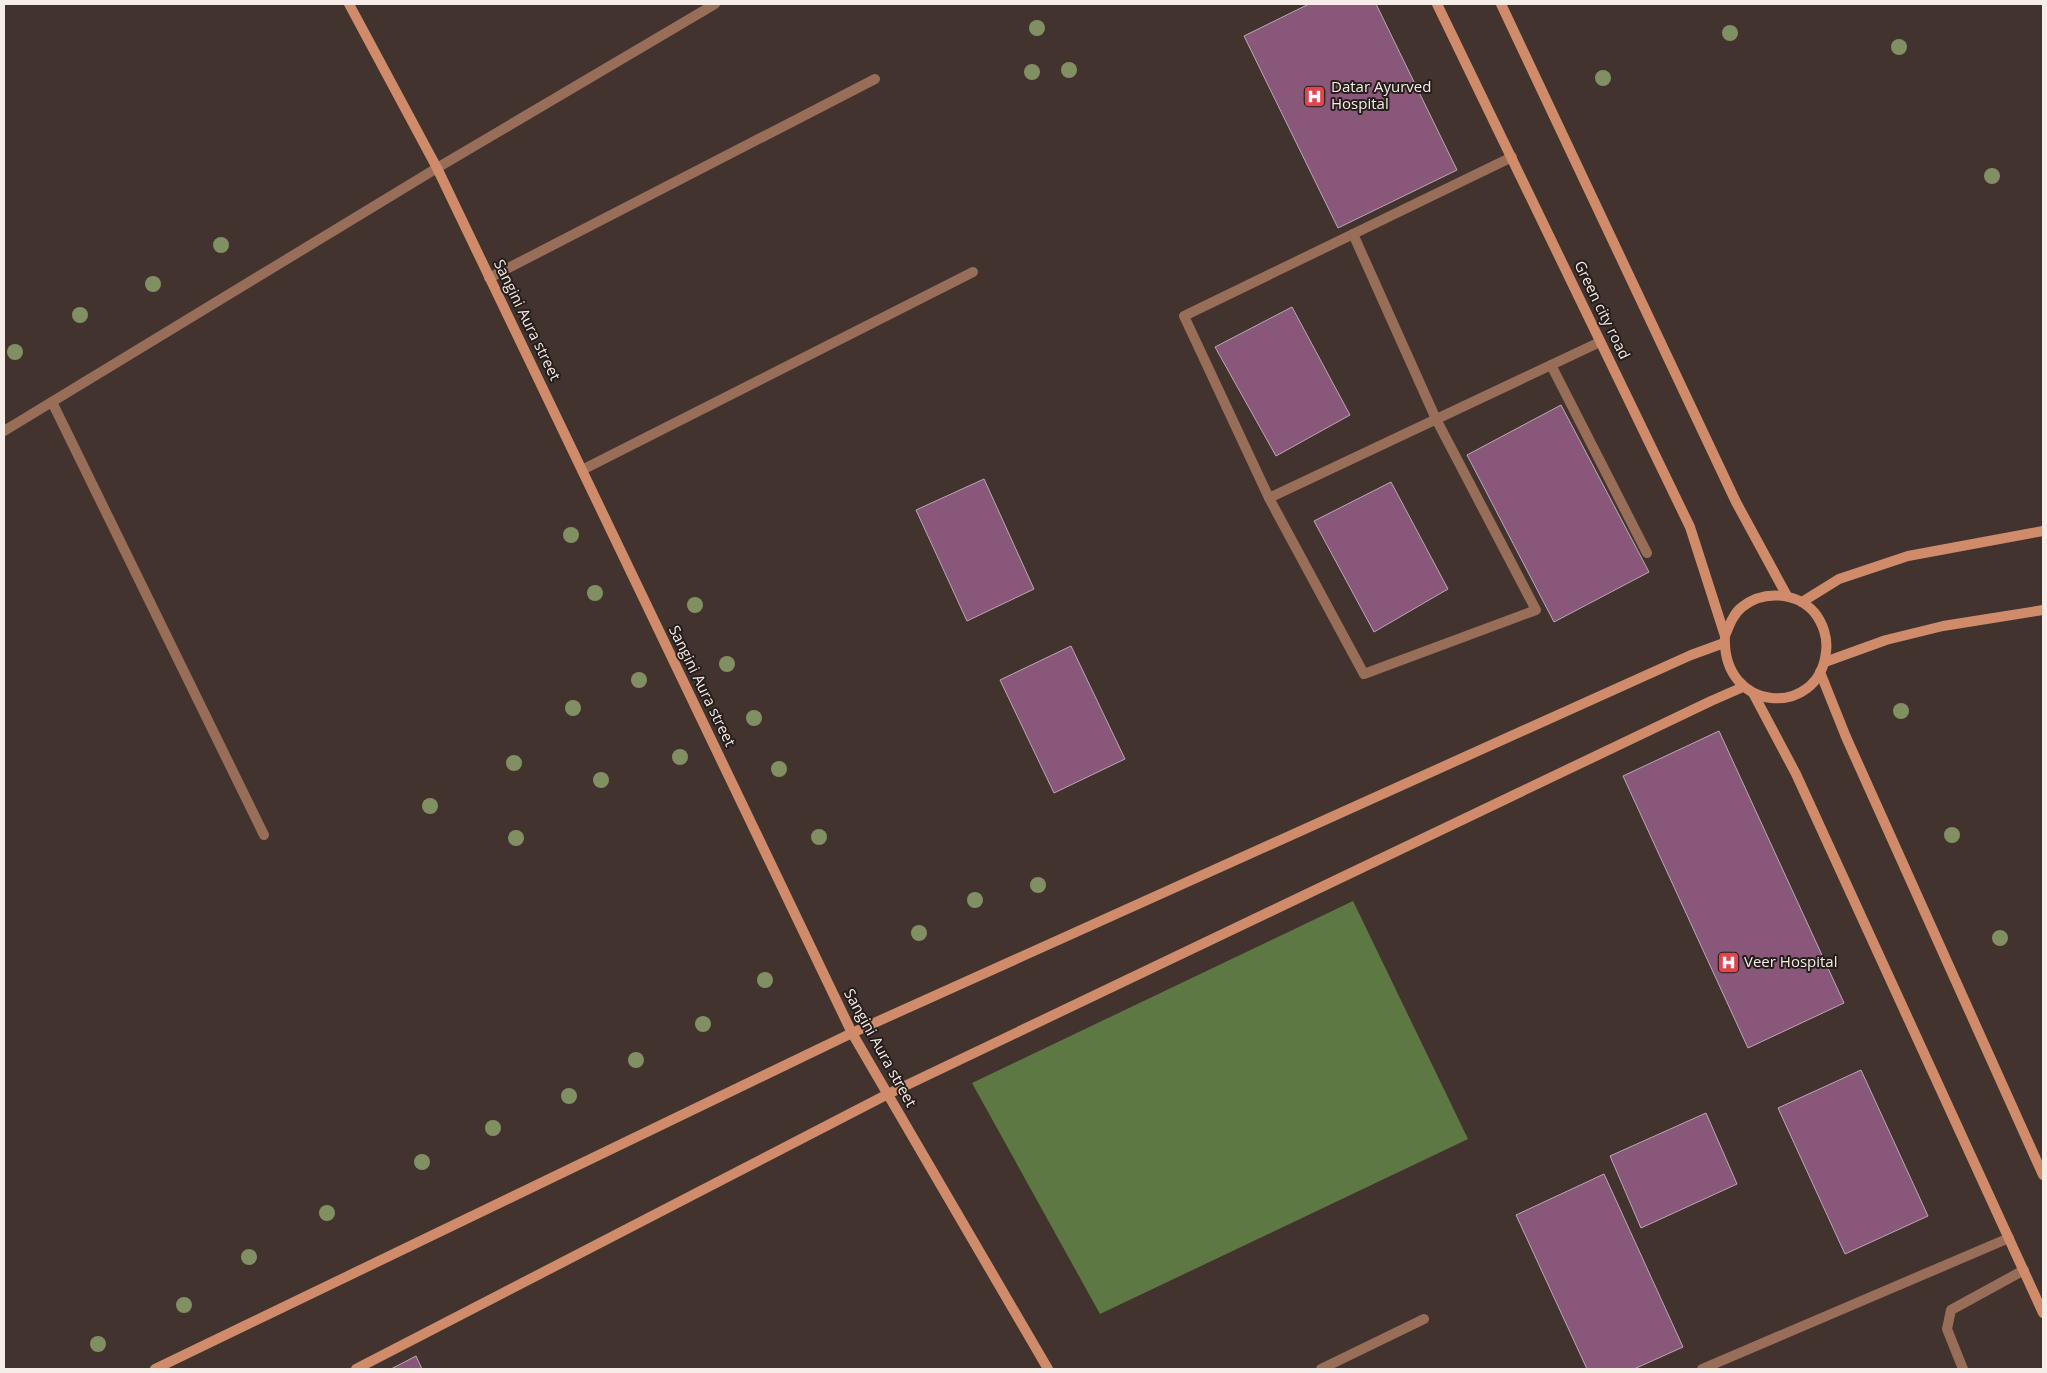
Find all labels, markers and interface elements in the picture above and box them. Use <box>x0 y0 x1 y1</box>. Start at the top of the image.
place label: Datar Ayurved Hospital <box>1331 76 1431 113</box>
hospital icon: Datar Ayurved Hospital <box>1303 84 1327 108</box>
street label: Sangini Aura street <box>490 256 566 383</box>
street label: Green city road <box>1570 257 1635 362</box>
street label: Sangini Aura street <box>665 622 741 749</box>
hospital icon: Veer Hospital <box>1716 950 1740 974</box>
place label: Veer Hospital <box>1744 951 1837 971</box>
street label: Sangini Aura street <box>840 985 922 1110</box>

